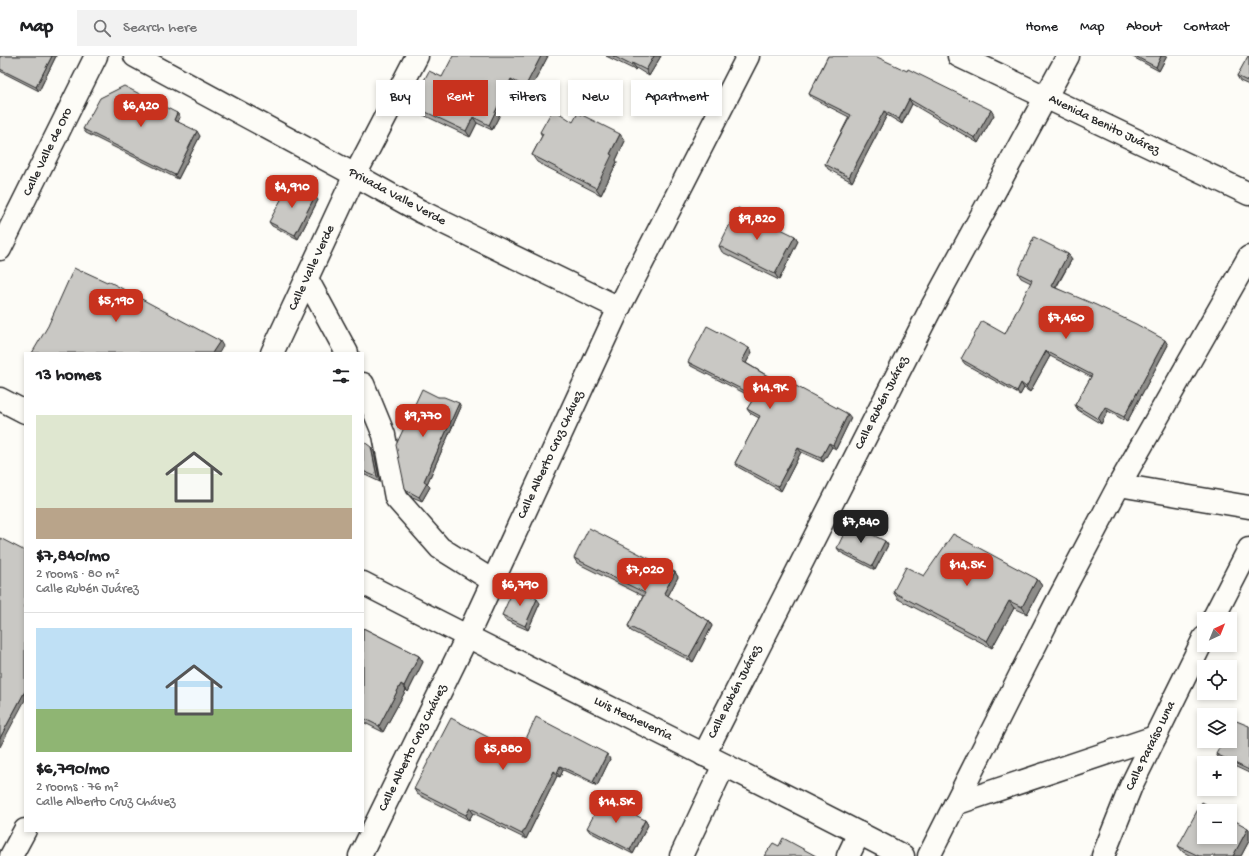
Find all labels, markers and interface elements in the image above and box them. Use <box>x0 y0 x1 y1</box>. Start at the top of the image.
search box <box>77 10 357 46</box>
text: Map <box>20 16 53 39</box>
icon: search <box>91 17 113 39</box>
text: Search here <box>123 19 197 37</box>
text: Home <box>1026 19 1058 36</box>
text: Map <box>1080 19 1104 36</box>
text: About <box>1126 19 1162 36</box>
text: Contact <box>1184 19 1229 36</box>
chip: Buy <box>376 80 425 116</box>
chip: Rent <box>433 80 488 116</box>
chip: Filters <box>496 80 560 116</box>
chip: New <box>568 80 623 116</box>
chip: Apartment <box>631 80 722 116</box>
street label: Avenida Benito Juárez <box>1046 92 1163 159</box>
pin: $6,420 <box>108 94 174 128</box>
text: $6,420 <box>123 99 159 114</box>
street label: Calle Valle de Oro <box>20 105 76 199</box>
street label: Privada Valle Verde <box>345 164 449 229</box>
pin: $4,910 <box>259 175 325 209</box>
text: $4,910 <box>274 180 310 195</box>
pin: $9,820 <box>724 207 790 241</box>
text: $9,820 <box>738 212 776 227</box>
street label: Calle Valle Verde <box>286 223 338 313</box>
pin: $5,190 <box>83 289 149 323</box>
text: $5,190 <box>98 294 134 309</box>
pin: $7,460 <box>1033 306 1099 340</box>
text: $7,460 <box>1048 311 1084 326</box>
street label: Calle Rubén Juárez <box>852 353 913 452</box>
icon: filters <box>330 365 352 387</box>
text: 13 homes <box>36 366 101 386</box>
pin: $14.9K <box>737 376 803 410</box>
text: $14.9K <box>753 381 788 396</box>
street label: Calle Alberto Cruz Chávez <box>515 387 588 521</box>
pin: $9,770 <box>390 404 456 438</box>
text: $9,770 <box>404 409 442 424</box>
icon: home <box>158 441 230 513</box>
pin: $7,840 <box>828 510 894 544</box>
text: $7,840 <box>842 515 880 530</box>
text: $7,840/mo <box>36 547 110 567</box>
pin: $14.5K <box>934 553 1000 587</box>
pin: $7,020 <box>612 558 678 592</box>
text: $14.5K <box>949 558 985 573</box>
text: $7,020 <box>626 563 664 578</box>
text: 2 rooms · 80 m² <box>36 567 120 582</box>
pin: $6,790 <box>487 573 553 607</box>
text: $6,790 <box>501 578 539 593</box>
text: Calle Rubén Juárez <box>36 582 139 597</box>
north arrow <box>1197 612 1237 652</box>
map controls <box>1197 612 1237 844</box>
street label: Calle Rubén Juárez <box>705 642 766 741</box>
icon: home <box>158 654 230 726</box>
button: locate <box>1197 660 1237 700</box>
street label: Calle Alberto Cruz Chávez <box>376 681 451 814</box>
street label: Luis Hecheverria <box>591 694 675 745</box>
street label: Calle Paraíso Luna <box>1123 698 1179 793</box>
button: layers <box>1197 708 1237 748</box>
pin: $5,880 <box>470 737 536 771</box>
text: $5,880 <box>484 742 522 757</box>
button: + <box>1197 756 1237 796</box>
text: $6,790/mo <box>36 760 110 780</box>
text: 2 rooms · 76 m² <box>36 780 119 795</box>
pin: $14.5K <box>583 790 649 824</box>
text: Calle Alberto Cruz Chávez <box>36 795 176 810</box>
text: $14.5K <box>598 795 634 810</box>
button: − <box>1197 804 1237 844</box>

